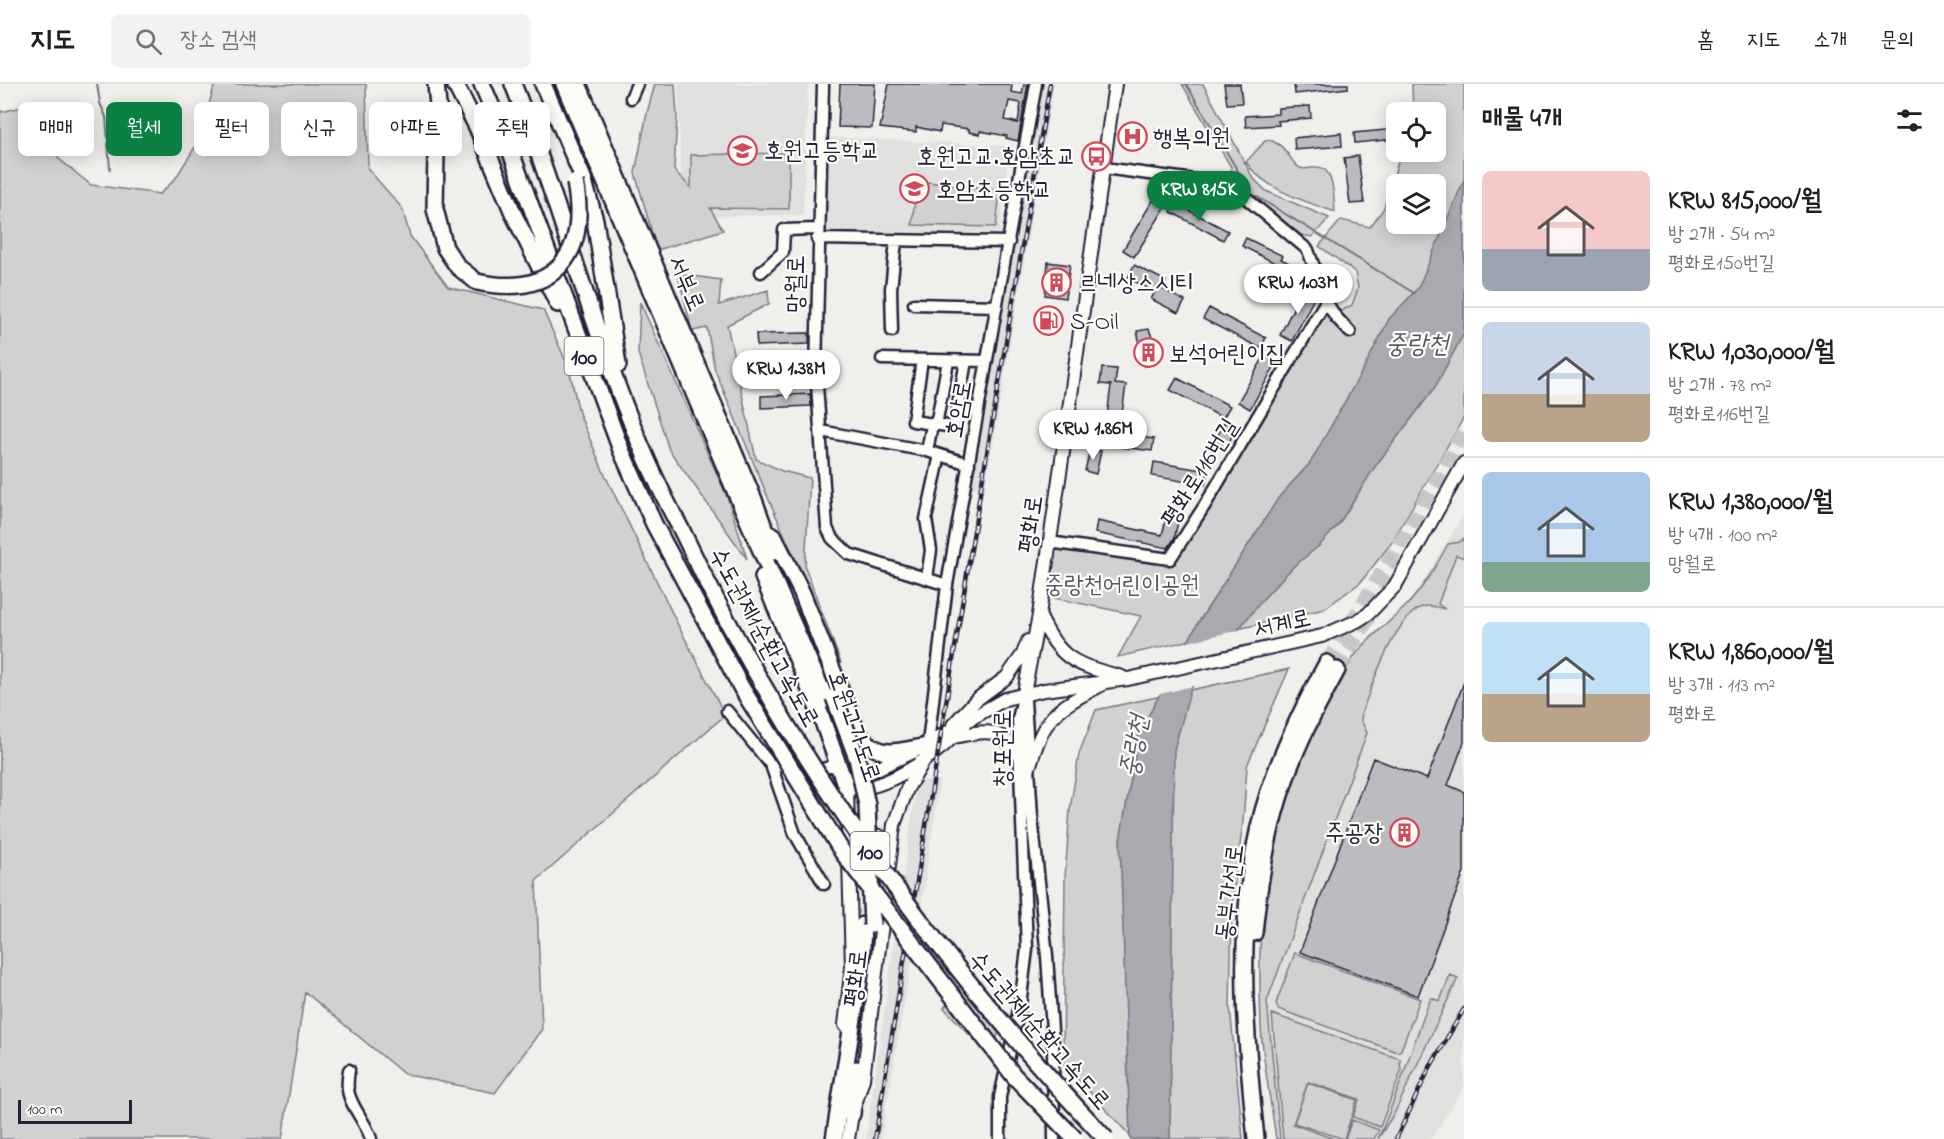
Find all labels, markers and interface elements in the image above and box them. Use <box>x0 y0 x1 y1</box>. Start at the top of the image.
search box <box>111 14 531 68</box>
text: 지도 <box>30 21 75 62</box>
icon: search <box>132 25 165 58</box>
text: 장소 검색 <box>180 25 256 57</box>
text: 홈 <box>1697 26 1714 56</box>
text: 지도 <box>1747 26 1780 56</box>
text: 소개 <box>1813 26 1847 56</box>
text: 문의 <box>1880 26 1914 56</box>
text: 매물 4개 <box>1482 101 1562 139</box>
chip: 매매 <box>18 102 94 156</box>
chip: 월세 <box>106 102 182 156</box>
chip: 필터 <box>194 102 269 156</box>
chip: 신규 <box>281 102 357 156</box>
chip: 아파트 <box>369 102 462 156</box>
chip: 주택 <box>474 102 550 156</box>
map controls <box>1386 102 1446 234</box>
button: locate <box>1386 102 1446 162</box>
icon: filters <box>1893 104 1926 137</box>
hospital icon: 행복의원 <box>1116 121 1148 153</box>
place label: 행복의원 <box>1153 122 1230 157</box>
school or university icon: 호원고등학교 <box>727 134 759 166</box>
place label: 호원고등학교 <box>764 135 880 170</box>
bus stop icon: 호원고교.호암초교 <box>1081 140 1113 172</box>
place label: 호원고교.호암초교 <box>917 141 1076 176</box>
pin: KRW 815K <box>1137 171 1261 222</box>
school or university icon: 호암초등학교 <box>899 173 931 205</box>
place label: 호암초등학교 <box>936 174 1052 209</box>
button: layers <box>1386 174 1446 234</box>
text: KRW 815K <box>1161 176 1237 205</box>
text: KRW 815,000/월 <box>1668 183 1822 221</box>
icon: home <box>1530 195 1602 267</box>
text: 방 2개 · 54 m² <box>1668 221 1776 250</box>
street label: 서부로 <box>657 250 712 317</box>
text: 평화로150번길 <box>1668 250 1775 279</box>
street label: 망월로 <box>779 255 816 313</box>
pin: KRW 1.03M <box>1229 264 1367 315</box>
building icon: 르네상스시티 <box>1041 266 1073 298</box>
place label: 르네상스시티 <box>1078 267 1194 302</box>
text: KRW 1.03M <box>1258 269 1338 298</box>
fuel station icon: S-Oil <box>1033 305 1065 337</box>
place label: S-Oil <box>1070 306 1119 341</box>
water label: 중랑천 <box>1386 327 1451 365</box>
text: KRW 1,030,000/월 <box>1668 334 1835 372</box>
road number: 100 <box>564 337 604 375</box>
building icon: 보석어린이집 <box>1132 337 1164 369</box>
place label: 보석어린이집 <box>1169 338 1285 373</box>
icon: home <box>1530 346 1602 418</box>
pin: KRW 1.38M <box>717 350 855 401</box>
text: KRW 1.38M <box>746 355 826 384</box>
text: 방 2개 · 78 m² <box>1668 372 1772 401</box>
street label: 호암로 <box>938 378 983 441</box>
text: 평화로116번길 <box>1668 401 1770 430</box>
pin: KRW 1.86M <box>1024 410 1162 461</box>
street label: 평화로116번길 <box>1154 412 1248 534</box>
text: KRW 1.86M <box>1053 415 1133 444</box>
text: KRW 1,380,000/월 <box>1668 484 1833 522</box>
street label: 평화로 <box>1011 493 1054 555</box>
icon: home <box>1530 496 1602 568</box>
text: 방 4개 · 100 m² <box>1668 522 1778 551</box>
street label: 수도권제1순환고속도로 <box>699 542 827 734</box>
text: 망월로 <box>1668 551 1716 580</box>
park label: 중랑천어린이공원 <box>1045 569 1199 604</box>
street label: 서계로 <box>1250 602 1315 649</box>
text: KRW 1,860,000/월 <box>1668 634 1834 672</box>
icon: home <box>1530 646 1602 718</box>
street label: 호원고가도로 <box>817 666 888 787</box>
text: 방 3개 · 113 m² <box>1668 672 1775 701</box>
text: 평화로 <box>1668 701 1716 730</box>
street label: 창포원로 <box>987 709 1022 787</box>
water label: 중랑천 <box>1112 709 1161 781</box>
building icon: 주공장 <box>1388 816 1420 848</box>
place label: 주공장 <box>1325 817 1383 852</box>
road number: 100 <box>850 832 890 870</box>
street label: 동부간선로 <box>1208 842 1255 942</box>
street label: 수도권제1순환고속도로 <box>959 944 1117 1119</box>
street label: 평화로 <box>837 947 878 1009</box>
scale bar <box>18 1097 132 1124</box>
text: 100 m <box>27 1098 62 1122</box>

